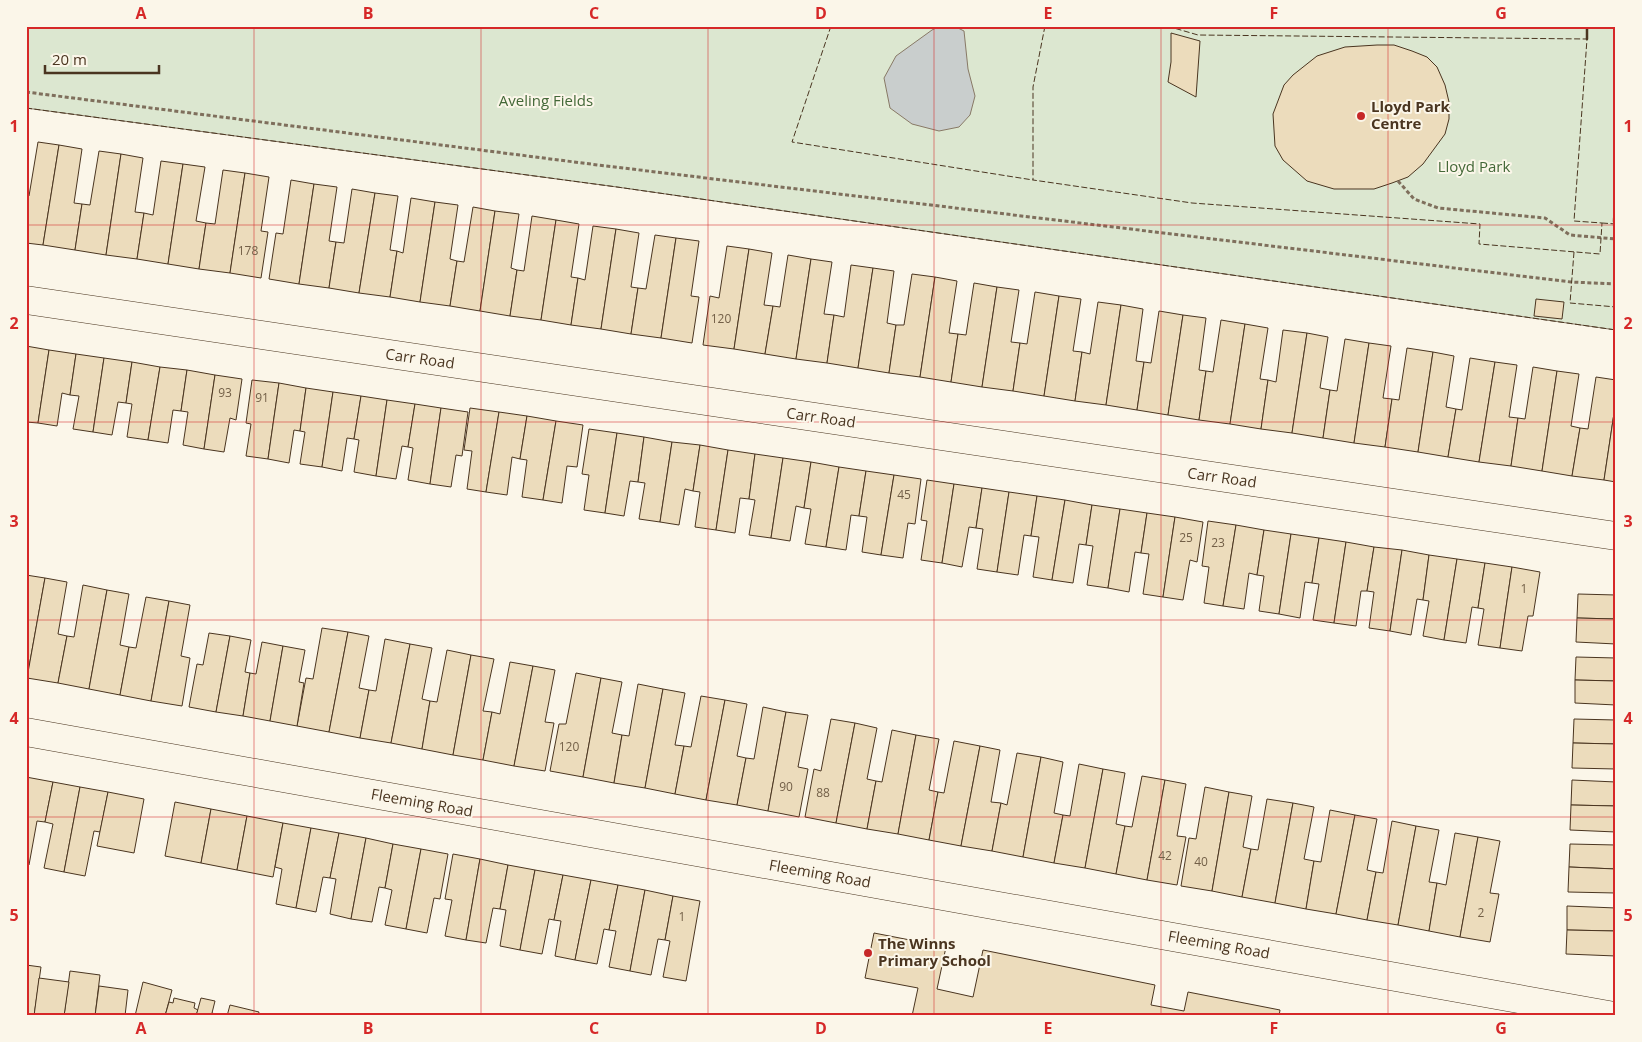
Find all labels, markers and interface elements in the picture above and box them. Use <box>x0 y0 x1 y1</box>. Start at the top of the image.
text: A <box>135 2 147 24</box>
text: B <box>363 2 373 24</box>
text: C <box>589 2 599 24</box>
text: D <box>815 2 827 24</box>
text: E <box>1044 2 1053 24</box>
text: F <box>1270 2 1278 24</box>
text: G <box>1495 2 1507 24</box>
scale bar <box>45 42 159 74</box>
text: 20 m <box>52 49 87 69</box>
park label: Aveling Fields <box>499 90 593 110</box>
place label: Lloyd Park Centre <box>1371 96 1451 133</box>
marker: Lloyd Park Centre <box>1355 110 1367 122</box>
text: 1 <box>9 115 19 137</box>
text: 1 <box>1623 115 1633 137</box>
park label: Lloyd Park <box>1438 156 1510 176</box>
house number: 178 <box>238 242 258 259</box>
house number: 120 <box>711 310 731 327</box>
text: 2 <box>9 312 19 334</box>
text: 2 <box>1623 312 1633 334</box>
street label: Carr Road <box>384 343 456 373</box>
house number: 93 <box>218 384 232 401</box>
house number: 91 <box>255 389 269 406</box>
street label: Carr Road <box>785 402 857 432</box>
street label: Carr Road <box>1186 462 1258 492</box>
house number: 45 <box>897 486 911 503</box>
text: 3 <box>9 510 19 532</box>
text: 3 <box>1623 510 1633 532</box>
house number: 25 <box>1179 529 1193 546</box>
house number: 23 <box>1211 534 1225 551</box>
house number: 1 <box>1521 580 1527 597</box>
text: 4 <box>9 707 19 729</box>
text: 4 <box>1623 707 1633 729</box>
house number: 120 <box>559 738 579 755</box>
house number: 90 <box>779 778 793 795</box>
street label: Fleeming Road <box>370 783 475 821</box>
house number: 88 <box>816 784 830 801</box>
house number: 42 <box>1158 847 1172 864</box>
house number: 40 <box>1194 853 1208 870</box>
street label: Fleeming Road <box>768 854 873 892</box>
text: 5 <box>9 904 19 926</box>
house number: 2 <box>1478 904 1485 921</box>
text: 5 <box>1623 904 1633 926</box>
house number: 1 <box>679 908 685 925</box>
street label: Fleeming Road <box>1167 925 1272 963</box>
place label: The Winns Primary School <box>878 933 991 970</box>
marker: The Winns Primary School <box>862 947 874 959</box>
text: A <box>135 1017 147 1039</box>
text: B <box>363 1017 373 1039</box>
text: C <box>589 1017 599 1039</box>
text: D <box>815 1017 827 1039</box>
text: E <box>1044 1017 1053 1039</box>
text: F <box>1270 1017 1278 1039</box>
text: G <box>1495 1017 1507 1039</box>

